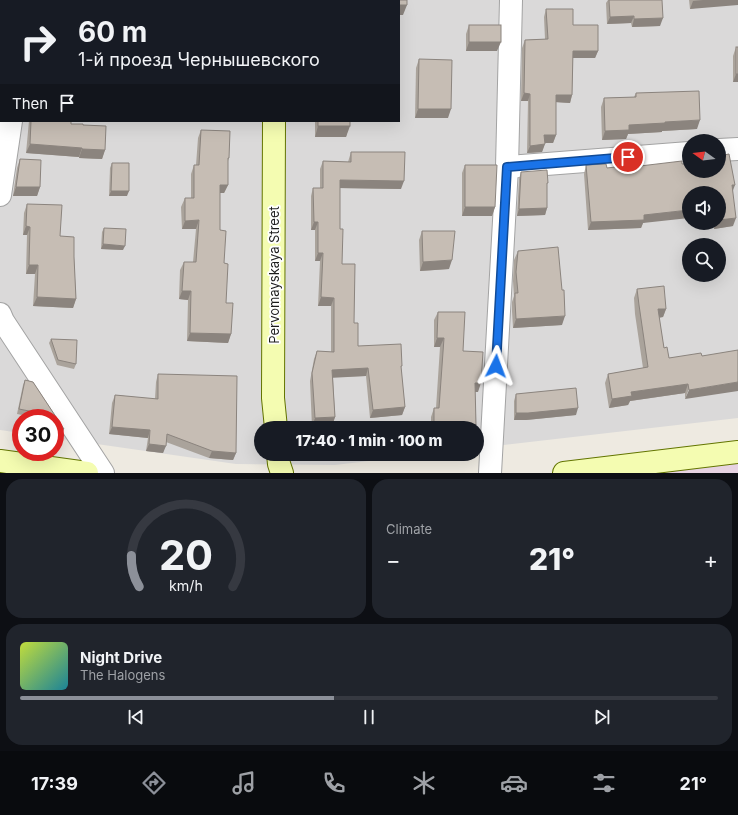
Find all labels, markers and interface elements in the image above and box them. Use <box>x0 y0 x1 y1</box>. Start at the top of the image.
text: 60 m <box>78 15 147 49</box>
icon: right <box>12 16 64 68</box>
text: 1-й проезд Чернышевского <box>78 49 320 70</box>
icon: arrive <box>56 92 78 114</box>
text: Then <box>12 94 48 113</box>
north arrow <box>682 134 726 178</box>
map controls <box>682 134 726 282</box>
pin <box>611 140 645 174</box>
icon: arrive <box>617 146 639 168</box>
button: sound <box>682 186 726 230</box>
street label: Pervomayskaya Street <box>266 206 282 344</box>
button: search <box>682 238 726 282</box>
position arrow <box>475 345 517 387</box>
speed limit sign: 30 <box>12 409 64 461</box>
text: 17:40 · 1 min · 100 m <box>296 431 442 450</box>
text: Climate <box>386 521 432 537</box>
text: 20 <box>159 529 213 579</box>
text: 21° <box>529 541 575 577</box>
text: − <box>386 547 401 573</box>
text: + <box>703 547 718 573</box>
text: km/h <box>169 576 203 593</box>
text: Night Drive <box>80 648 162 667</box>
text: The Halogens <box>80 667 165 683</box>
icon: previous <box>125 706 147 728</box>
icon: pause <box>358 706 380 728</box>
icon: next <box>591 706 613 728</box>
icon: directions <box>140 769 168 797</box>
icon: music <box>230 769 258 797</box>
icon: phone <box>320 769 348 797</box>
icon: climate <box>410 769 438 797</box>
icon: car <box>500 769 528 797</box>
icon: filters <box>590 769 618 797</box>
text: 17:39 <box>31 773 78 794</box>
text: 21° <box>680 773 707 794</box>

